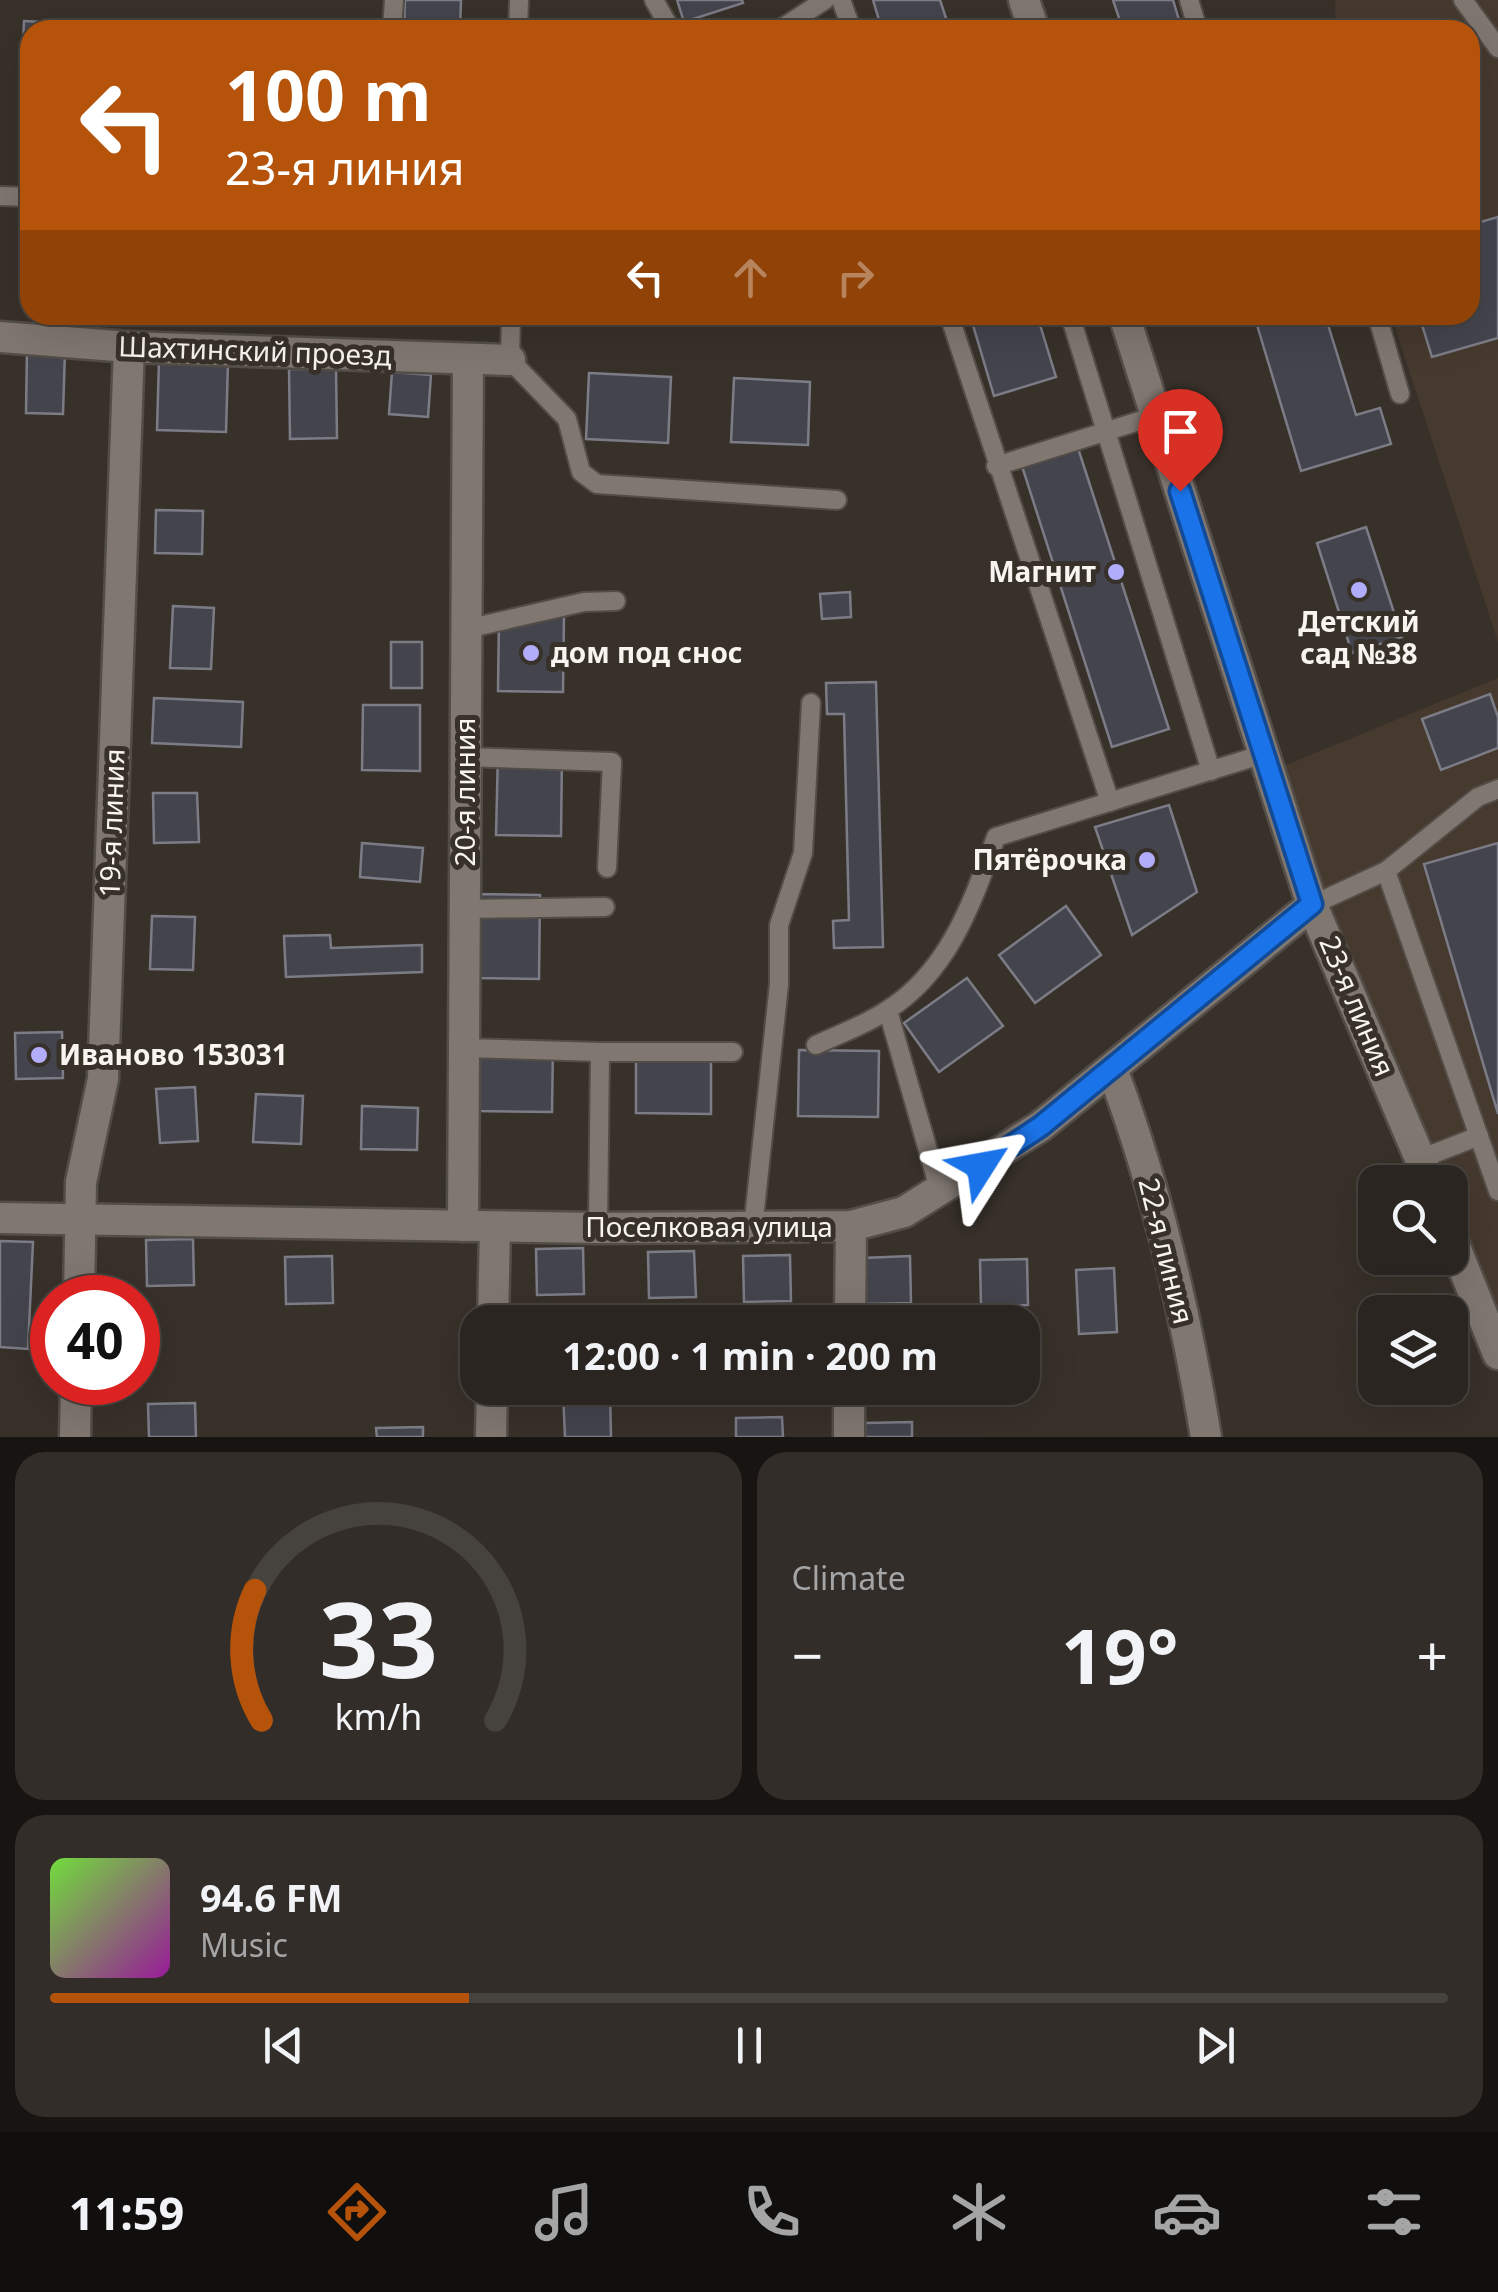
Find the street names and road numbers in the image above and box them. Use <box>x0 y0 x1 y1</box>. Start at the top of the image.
street label: Шахтинский проезд <box>118 326 392 374</box>
street label: 20-я линия <box>445 717 483 867</box>
street label: 19-я линия <box>89 748 133 898</box>
street label: 23-я линия <box>1311 930 1405 1082</box>
street label: 22-я линия <box>1131 1174 1203 1328</box>
street label: Поселковая улица <box>585 1207 833 1245</box>

